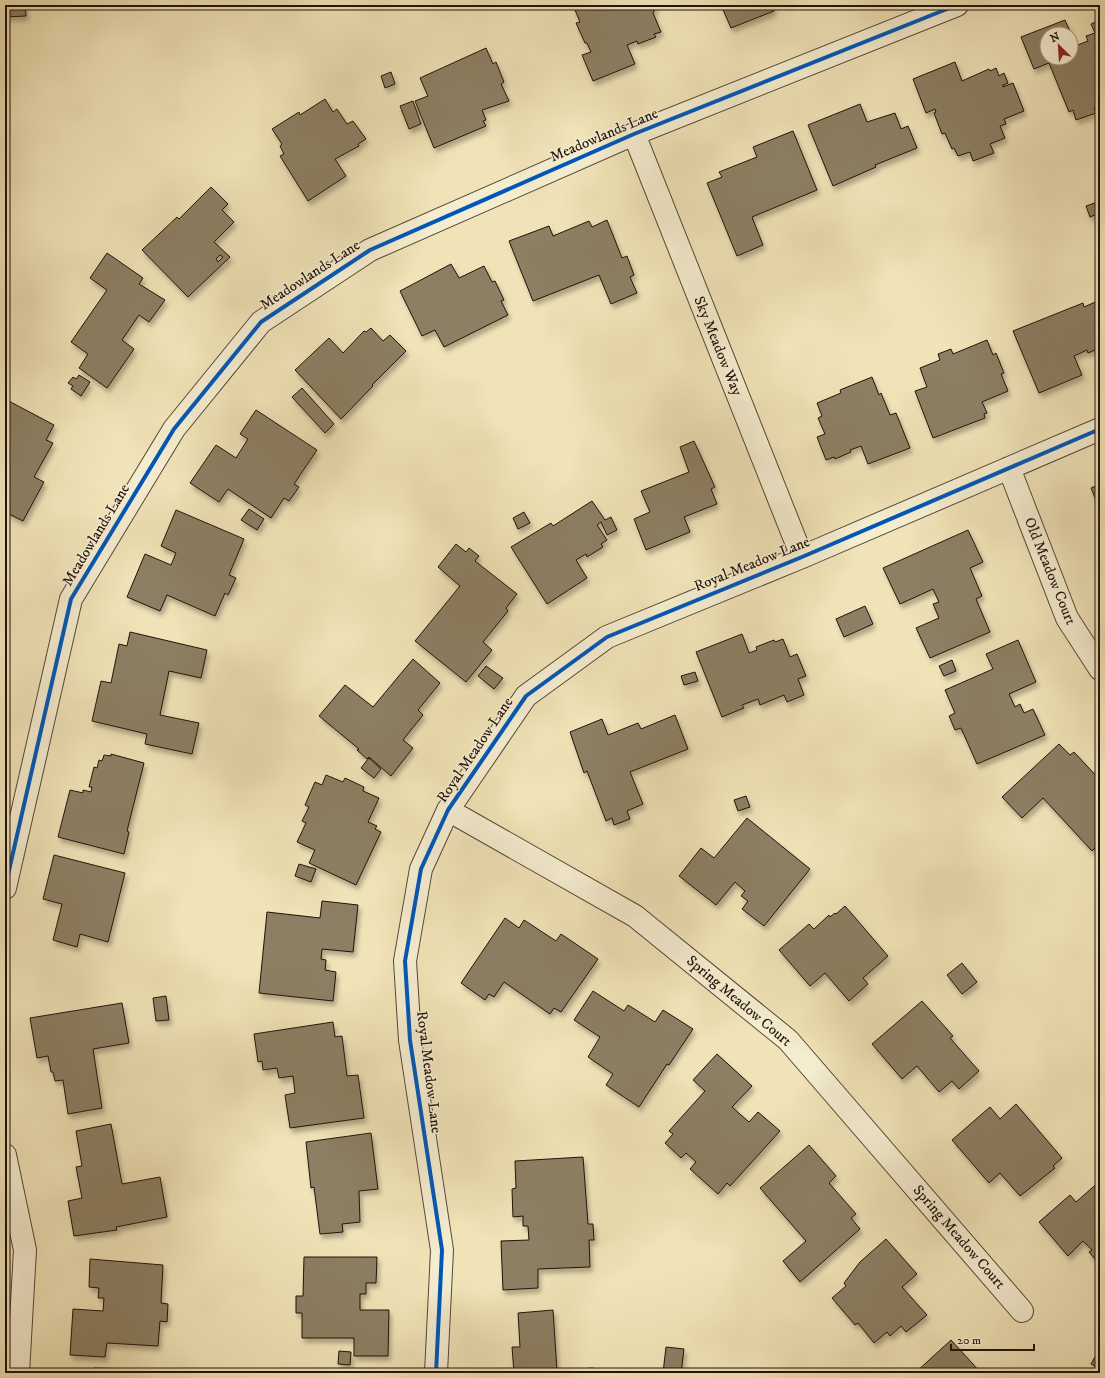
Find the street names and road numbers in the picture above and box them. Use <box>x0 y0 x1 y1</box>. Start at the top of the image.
street label: Meadowlands Lane <box>547 104 661 166</box>
street label: Meadowlands Lane <box>256 236 364 314</box>
street label: Sky Meadow Way <box>689 294 747 399</box>
street label: Meadowlands Lane <box>58 481 134 589</box>
street label: Old Meadow Court <box>1020 514 1080 628</box>
street label: Royal Meadow Lane <box>691 532 813 596</box>
street label: Royal Meadow Lane <box>433 694 517 806</box>
street label: Spring Meadow Court <box>682 951 796 1051</box>
street label: Royal Meadow Lane <box>412 1010 446 1134</box>
street label: Spring Meadow Court <box>909 1181 1009 1293</box>

